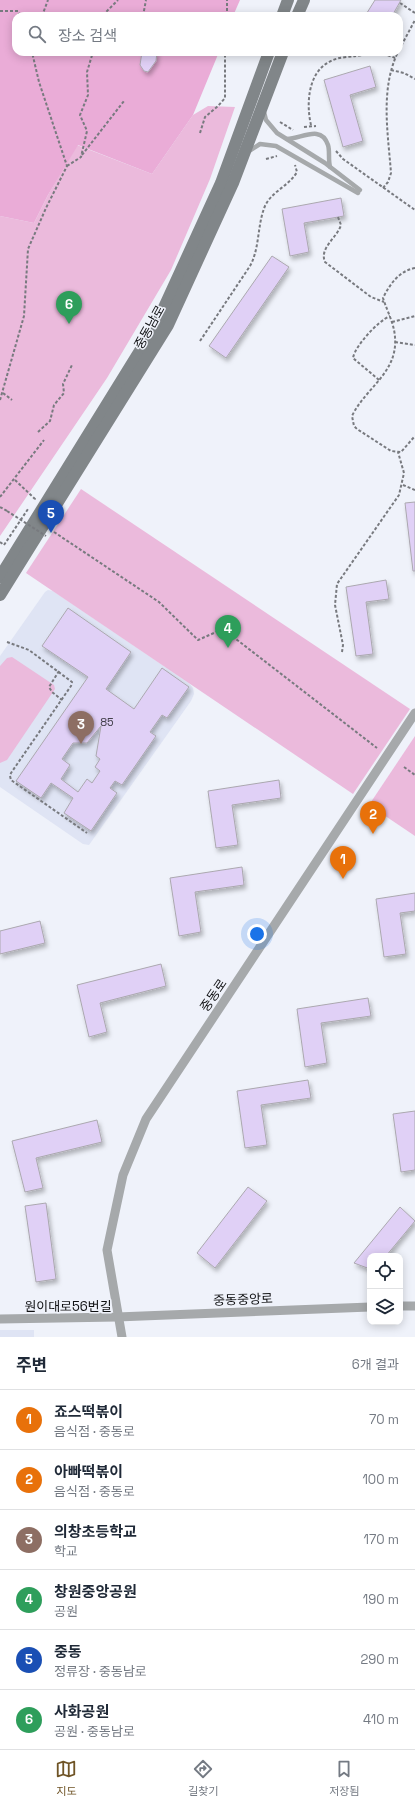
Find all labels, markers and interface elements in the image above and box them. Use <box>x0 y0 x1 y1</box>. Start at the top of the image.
search box <box>12 12 403 56</box>
icon: search <box>26 23 48 45</box>
text: 장소 검색 <box>58 26 117 45</box>
pin: 6 <box>56 291 82 324</box>
street label: 중동남로 <box>130 302 168 352</box>
pin: 5 <box>38 500 64 533</box>
pin: 4 <box>215 615 241 648</box>
pin: 3 <box>68 711 94 744</box>
house number: 85 <box>100 715 114 729</box>
pin: 2 <box>360 801 386 834</box>
pin: 1 <box>330 846 356 879</box>
your location <box>247 924 267 944</box>
street label: 중동로 <box>196 976 231 1015</box>
map controls <box>367 1253 403 1325</box>
button: locate <box>367 1253 403 1289</box>
button: layers <box>367 1289 403 1325</box>
street label: 중동중앙로 <box>213 1290 273 1309</box>
street label: 원이대로56번길 <box>24 1298 112 1315</box>
text: 주변 <box>16 1354 47 1376</box>
text: 6개 결과 <box>352 1356 399 1373</box>
text: 죠스떡볶이 <box>54 1402 123 1421</box>
text: 1 <box>26 1411 32 1428</box>
text: 70 m <box>369 1411 399 1428</box>
text: 음식점 · 중동로 <box>54 1423 135 1440</box>
text: 아빠떡볶이 <box>54 1462 123 1481</box>
text: 2 <box>25 1471 33 1488</box>
text: 100 m <box>362 1471 399 1488</box>
text: 음식점 · 중동로 <box>54 1483 135 1500</box>
text: 의창초등학교 <box>54 1522 137 1541</box>
text: 3 <box>25 1531 33 1548</box>
text: 170 m <box>363 1531 399 1548</box>
text: 학교 <box>54 1543 78 1560</box>
text: 창원중앙공원 <box>54 1582 137 1601</box>
text: 4 <box>25 1591 33 1608</box>
text: 190 m <box>363 1591 399 1608</box>
text: 공원 <box>54 1603 78 1620</box>
text: 중동 <box>54 1642 82 1661</box>
text: 5 <box>25 1651 33 1668</box>
text: 290 m <box>360 1651 399 1668</box>
text: 정류장 · 중동남로 <box>54 1663 147 1680</box>
text: 사화공원 <box>54 1702 109 1721</box>
text: 6 <box>25 1711 33 1728</box>
text: 410 m <box>363 1711 399 1728</box>
text: 공원 · 중동남로 <box>54 1723 135 1740</box>
tab: 지도 <box>55 1758 77 1798</box>
tab: 길찾기 <box>188 1758 219 1798</box>
tab: 저장됨 <box>329 1758 360 1798</box>

